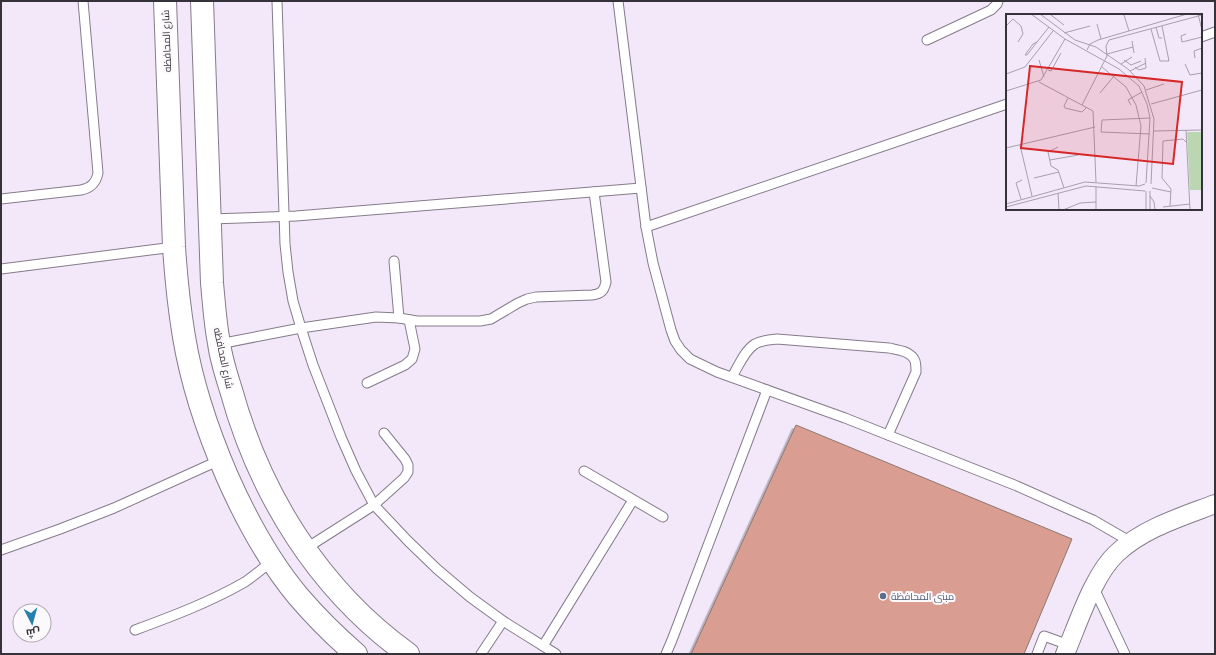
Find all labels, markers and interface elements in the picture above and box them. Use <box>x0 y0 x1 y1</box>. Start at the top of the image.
street label: شارع المحافظه <box>160 10 174 72</box>
inset map <box>1006 14 1202 210</box>
street label: شارع المحافظه <box>211 327 235 390</box>
marker: مبنى المحافظة <box>878 591 888 601</box>
place label: مبنى المحافظة <box>891 591 954 603</box>
north arrow <box>12 603 52 643</box>
text: ش <box>25 625 41 640</box>

